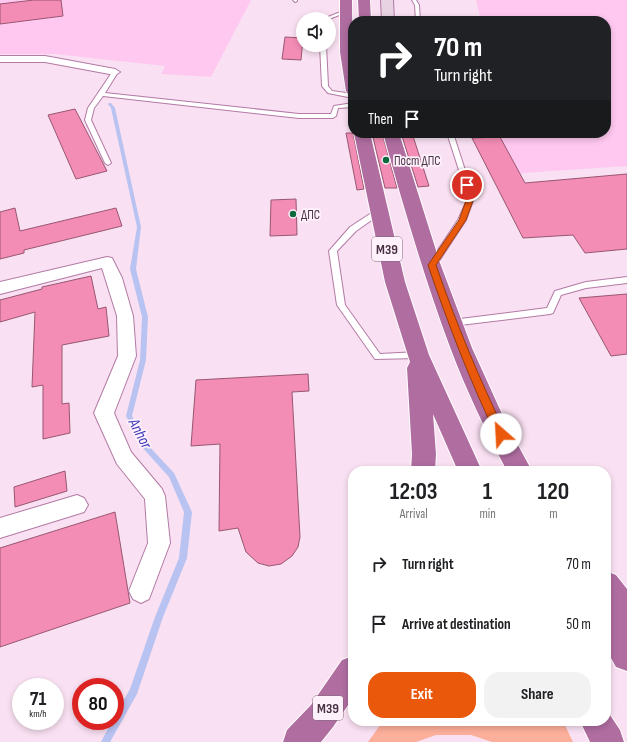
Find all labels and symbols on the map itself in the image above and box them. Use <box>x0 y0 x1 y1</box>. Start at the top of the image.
place label: Пост ДПС <box>394 153 441 169</box>
marker: Пост ДПС <box>381 155 391 165</box>
pin <box>450 168 484 202</box>
place label: ДПС <box>301 207 320 223</box>
marker: ДПС <box>288 209 298 219</box>
road number: M39 <box>372 237 402 261</box>
position arrow <box>480 413 522 455</box>
water label: Anhor <box>123 414 156 452</box>
speed limit sign: 80 <box>72 678 124 730</box>
road number: M39 <box>313 696 343 720</box>

